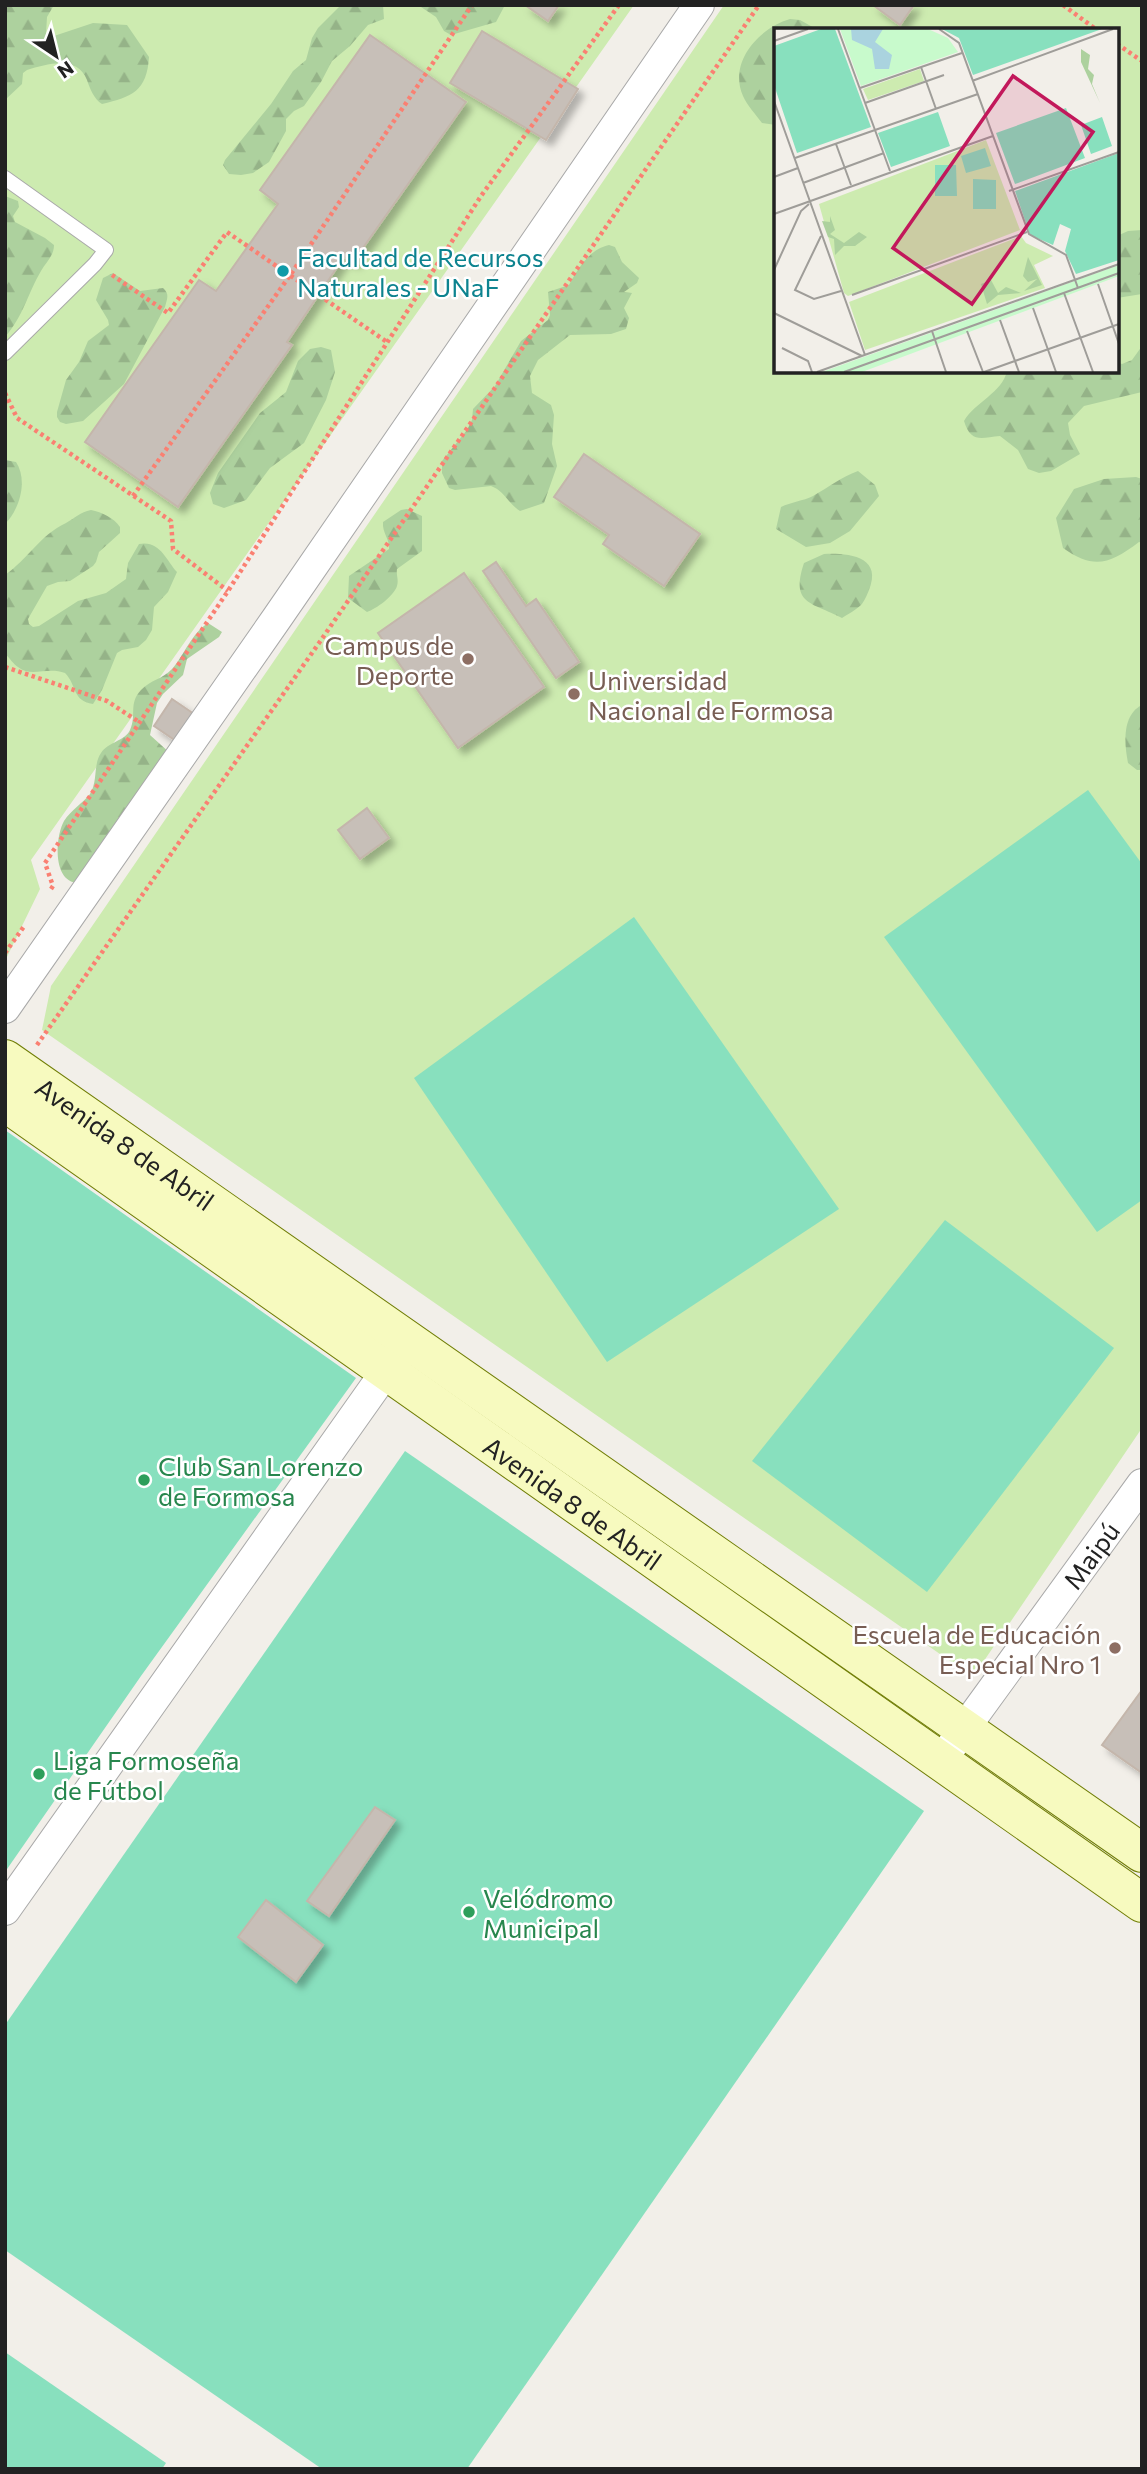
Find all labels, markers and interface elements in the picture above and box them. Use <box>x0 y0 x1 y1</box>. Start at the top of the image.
north arrow <box>21 21 91 91</box>
inset map <box>774 28 1119 373</box>
text: N <box>54 57 78 84</box>
place label: Facultad de Recursos Naturales - UNaF <box>297 241 543 302</box>
marker: Facultad de Recursos Naturales - UNaF <box>275 263 291 279</box>
place label: Campus de Deporte <box>324 629 454 690</box>
marker: Campus de Deporte <box>460 651 476 667</box>
place label: Universidad Nacional de Formosa <box>588 664 834 725</box>
marker: Universidad Nacional de Formosa <box>566 686 582 702</box>
street label: Avenida 8 de Abril <box>30 1070 221 1216</box>
street label: Avenida 8 de Abril <box>478 1429 668 1575</box>
place label: Club San Lorenzo de Formosa <box>158 1450 363 1511</box>
marker: Club San Lorenzo de Formosa <box>136 1472 152 1488</box>
street label: Maipú <box>1056 1516 1125 1594</box>
place label: Escuela de Educación Especial Nro 1 <box>852 1618 1101 1679</box>
marker: Escuela de Educación Especial Nro 1 <box>1107 1640 1123 1656</box>
place label: Liga Formoseña de Fútbol <box>53 1744 239 1805</box>
marker: Liga Formoseña de Fútbol <box>31 1766 47 1782</box>
place label: Velódromo Municipal <box>483 1882 614 1943</box>
marker: Velódromo Municipal <box>461 1904 477 1920</box>

